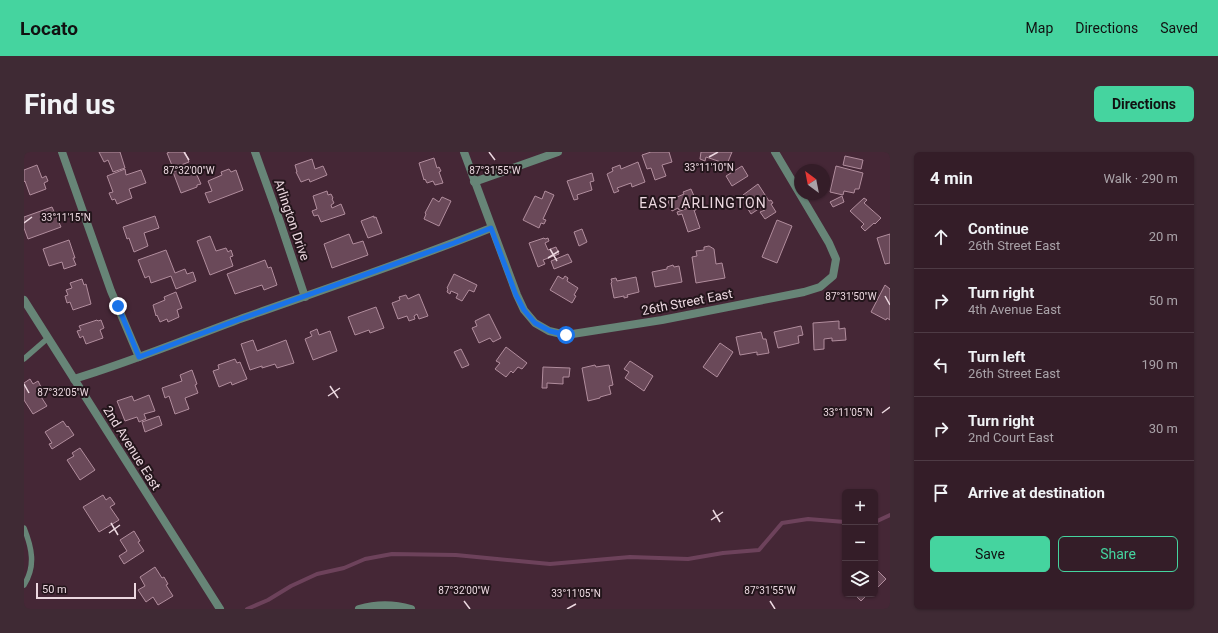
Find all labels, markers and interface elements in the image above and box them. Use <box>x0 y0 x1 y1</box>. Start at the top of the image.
text: Locato <box>20 17 78 40</box>
text: Map <box>1026 20 1053 36</box>
text: Directions <box>1075 20 1138 36</box>
text: Saved <box>1160 20 1198 36</box>
button: Directions <box>1094 86 1194 122</box>
text: Find us <box>24 88 115 121</box>
text: 33°11'10"N <box>684 162 734 173</box>
north arrow <box>794 164 830 200</box>
text: 87°32'00"W <box>163 165 215 176</box>
text: 87°31'55"W <box>469 165 521 176</box>
text: 4 min <box>930 168 973 188</box>
text: Walk · 290 m <box>1103 171 1178 186</box>
street label: Arlington Drive <box>271 177 313 263</box>
district label: EAST ARLINGTON <box>639 195 767 211</box>
text: 33°11'15"N <box>41 212 91 223</box>
text: Continue <box>968 220 1029 238</box>
icon: ahead <box>930 226 952 248</box>
text: 20 m <box>1149 229 1178 244</box>
text: 26th Street East <box>968 238 1060 253</box>
text: Turn right <box>968 284 1034 302</box>
street label: 26th Street East <box>640 286 734 318</box>
icon: right <box>930 290 952 312</box>
text: 87°31'50"W <box>825 291 877 302</box>
text: 50 m <box>1149 293 1178 308</box>
route end <box>109 297 127 315</box>
text: 4th Avenue East <box>968 302 1061 317</box>
route start <box>557 326 575 344</box>
text: Turn left <box>968 348 1025 366</box>
icon: left <box>930 354 952 376</box>
text: 190 m <box>1141 357 1178 372</box>
text: 26th Street East <box>968 366 1060 381</box>
text: 87°32'05"W <box>37 387 89 398</box>
street label: 2nd Avenue East <box>100 403 164 493</box>
text: 33°11'05"N <box>823 407 873 418</box>
text: Turn right <box>968 412 1034 430</box>
icon: right <box>930 418 952 440</box>
text: 30 m <box>1149 421 1178 436</box>
text: 2nd Court East <box>968 430 1054 445</box>
icon: arrive <box>930 482 952 504</box>
text: Arrive at destination <box>968 484 1105 502</box>
map controls <box>842 489 878 597</box>
button: + <box>842 489 878 525</box>
button: − <box>842 525 878 561</box>
button: Save <box>930 536 1050 572</box>
button: Share <box>1058 536 1178 572</box>
button: layers <box>842 561 878 597</box>
scale bar <box>36 581 136 600</box>
text: 50 m <box>42 583 67 596</box>
text: 87°32'00"W <box>438 585 490 596</box>
text: 87°31'55"W <box>744 585 796 596</box>
text: 33°11'05"N <box>551 588 601 599</box>

